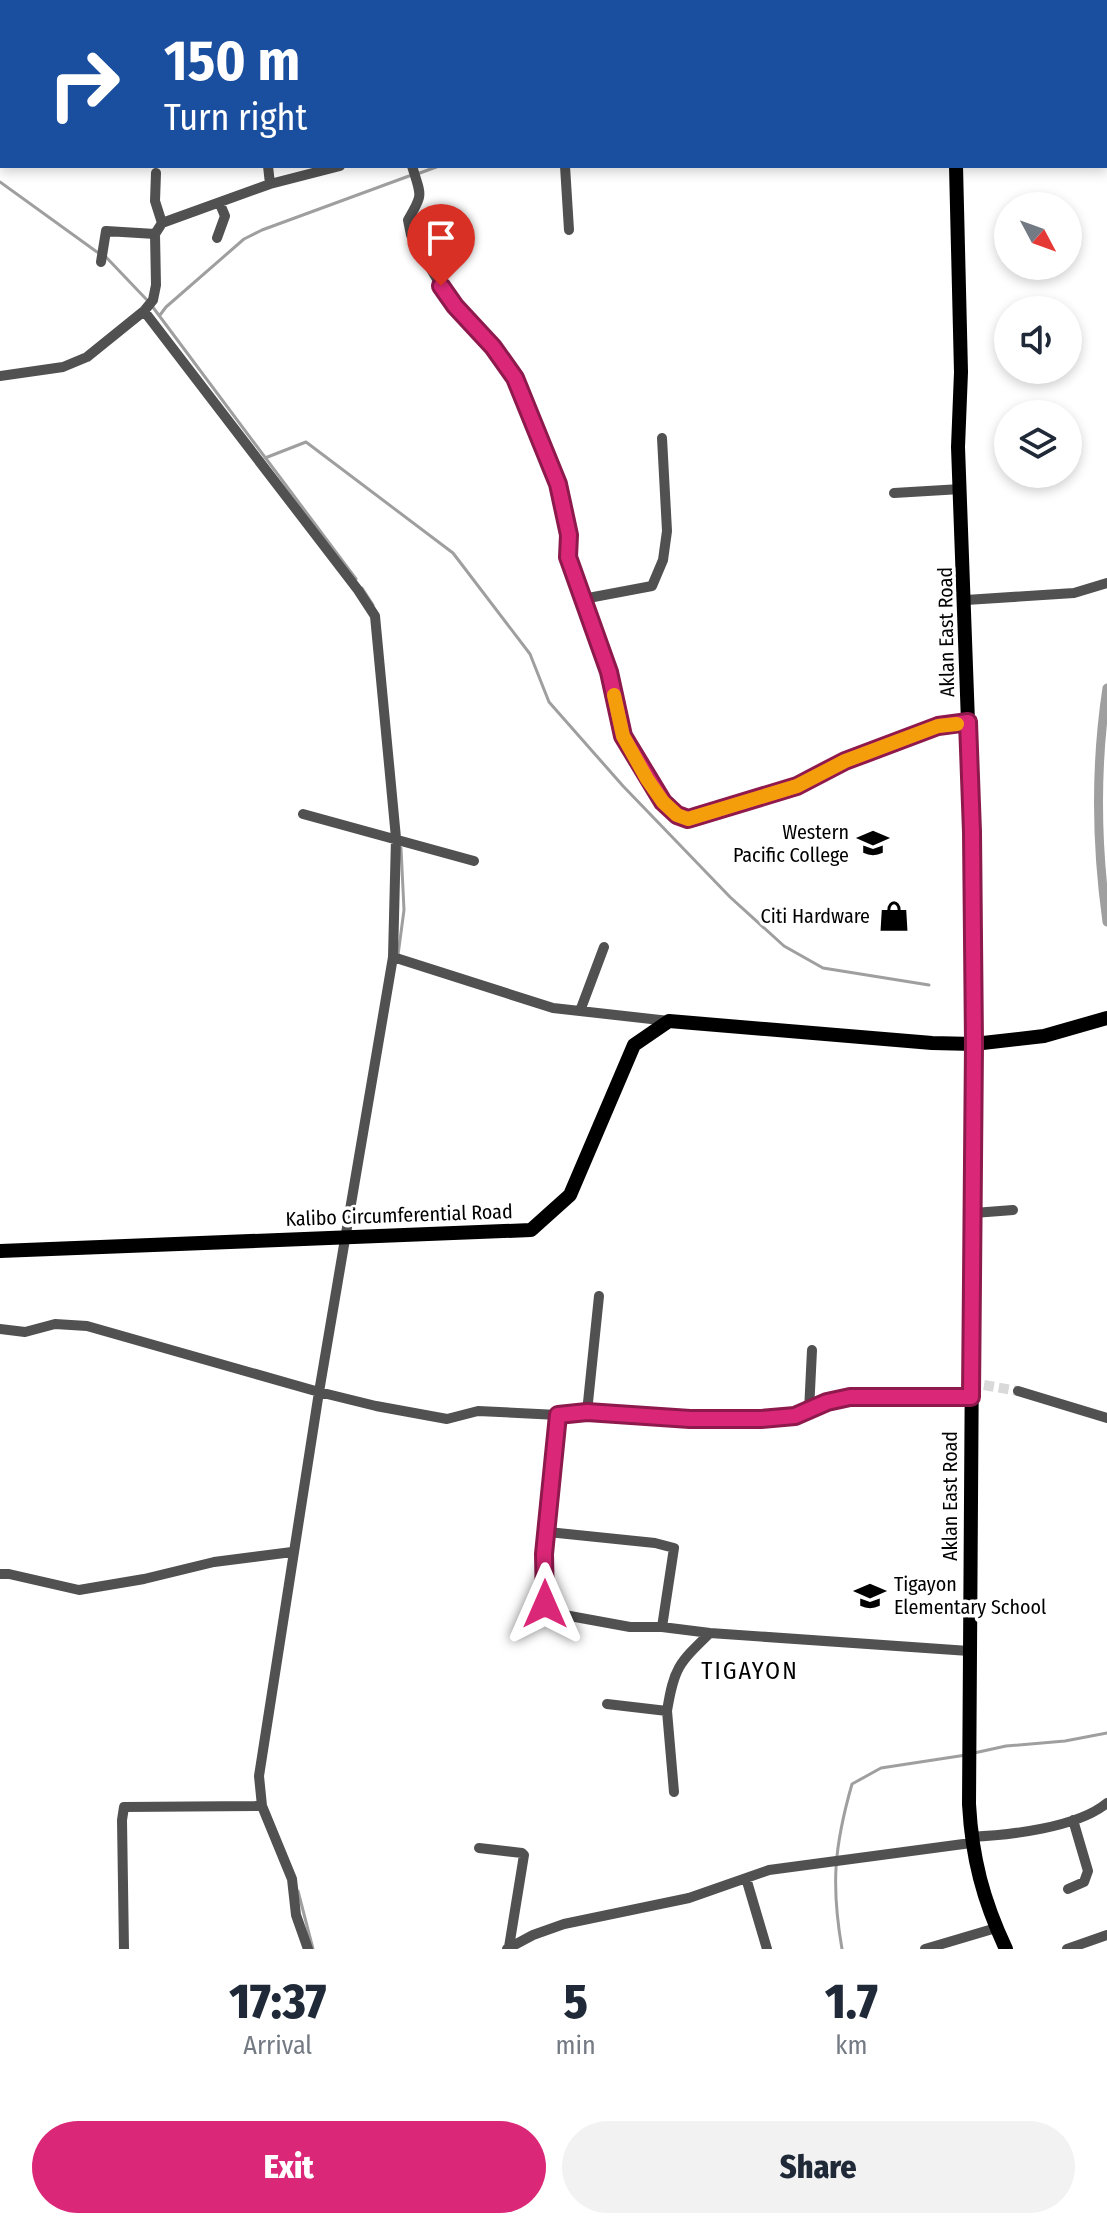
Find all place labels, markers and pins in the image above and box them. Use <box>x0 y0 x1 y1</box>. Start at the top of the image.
pin <box>407 204 475 286</box>
place label: Western Pacific College <box>733 820 849 867</box>
school or university icon: Western Pacific College <box>856 826 890 860</box>
shop icon: Citi Hardware <box>877 899 911 933</box>
place label: Citi Hardware <box>761 904 870 928</box>
place label: Tigayon Elementary School <box>894 1572 1046 1619</box>
school or university icon: Tigayon Elementary School <box>853 1579 887 1613</box>

